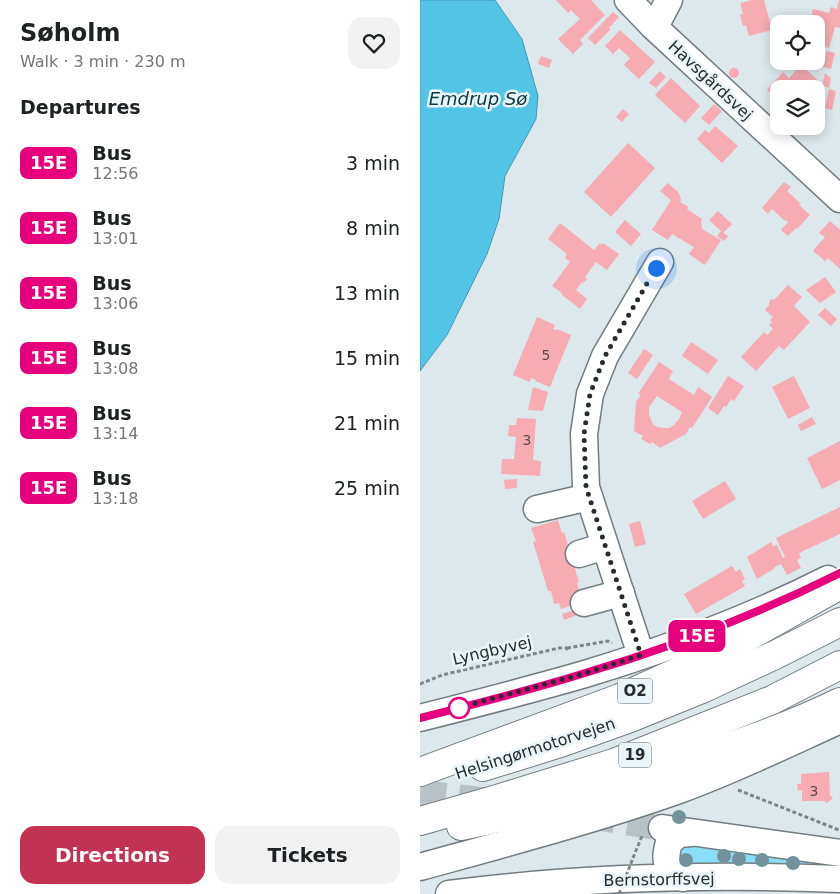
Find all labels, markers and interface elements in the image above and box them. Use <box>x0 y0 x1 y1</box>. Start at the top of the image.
map controls <box>770 15 825 135</box>
button: locate <box>770 15 825 70</box>
button: heart <box>348 17 400 69</box>
text: Søholm <box>20 19 121 47</box>
street label: Havsgårdsvej <box>665 37 757 124</box>
text: Walk · 3 min · 230 m <box>20 52 185 71</box>
button: layers <box>770 80 825 135</box>
water label: Emdrup Sø <box>429 88 528 109</box>
text: Departures <box>20 96 141 118</box>
text: Bus <box>92 142 132 164</box>
text: 15E <box>30 152 67 173</box>
text: 3 min <box>346 152 400 174</box>
text: 12:56 <box>92 164 138 183</box>
text: Bus <box>92 207 132 229</box>
text: 15E <box>30 217 67 238</box>
text: 8 min <box>346 217 400 239</box>
text: 13:01 <box>92 229 138 248</box>
your location <box>644 256 669 281</box>
text: Bus <box>92 272 132 294</box>
text: 15E <box>30 282 67 303</box>
text: 13 min <box>334 282 400 304</box>
text: 13:06 <box>92 294 138 313</box>
text: Bus <box>92 337 132 359</box>
text: 15E <box>30 347 67 368</box>
text: 15 min <box>334 347 400 369</box>
house number: 5 <box>542 347 550 363</box>
text: 13:08 <box>92 359 138 378</box>
text: Bus <box>92 402 132 424</box>
text: 15E <box>30 412 67 433</box>
text: 21 min <box>334 412 400 434</box>
text: 13:14 <box>92 424 138 443</box>
house number: 3 <box>523 432 531 448</box>
text: Bus <box>92 467 132 489</box>
text: 15E <box>30 477 67 498</box>
text: 25 min <box>334 477 400 499</box>
text: 13:18 <box>92 489 138 508</box>
line badge: 15E <box>668 620 726 652</box>
text: 15E <box>678 625 716 646</box>
street label: Lyngbyvej <box>451 632 534 669</box>
road number: O2 <box>618 678 652 704</box>
unlabelled marker <box>448 697 470 719</box>
street label: Helsingørmotorvejen <box>453 714 618 783</box>
road number: 19 <box>619 742 651 768</box>
house number: 3 <box>810 783 818 799</box>
button: Directions <box>20 826 205 884</box>
button: Tickets <box>215 826 400 884</box>
street label: Bernstorffsvej <box>603 869 715 890</box>

